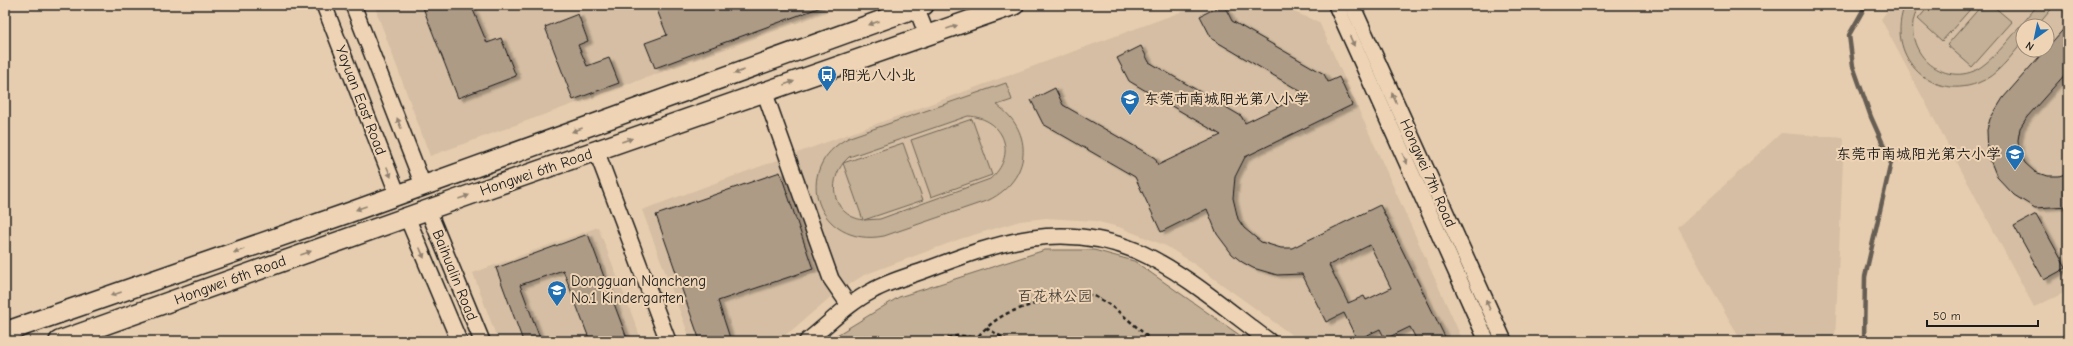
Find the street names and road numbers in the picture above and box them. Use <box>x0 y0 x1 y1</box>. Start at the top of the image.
street label: Yayuan East Road <box>332 43 390 157</box>
street label: Hongwei 7th Road <box>1396 116 1460 230</box>
street label: Hongwei 6th Road <box>478 144 594 200</box>
street label: Baihualin Road <box>429 227 481 323</box>
street label: Hongwei 6th Road <box>172 251 288 309</box>

